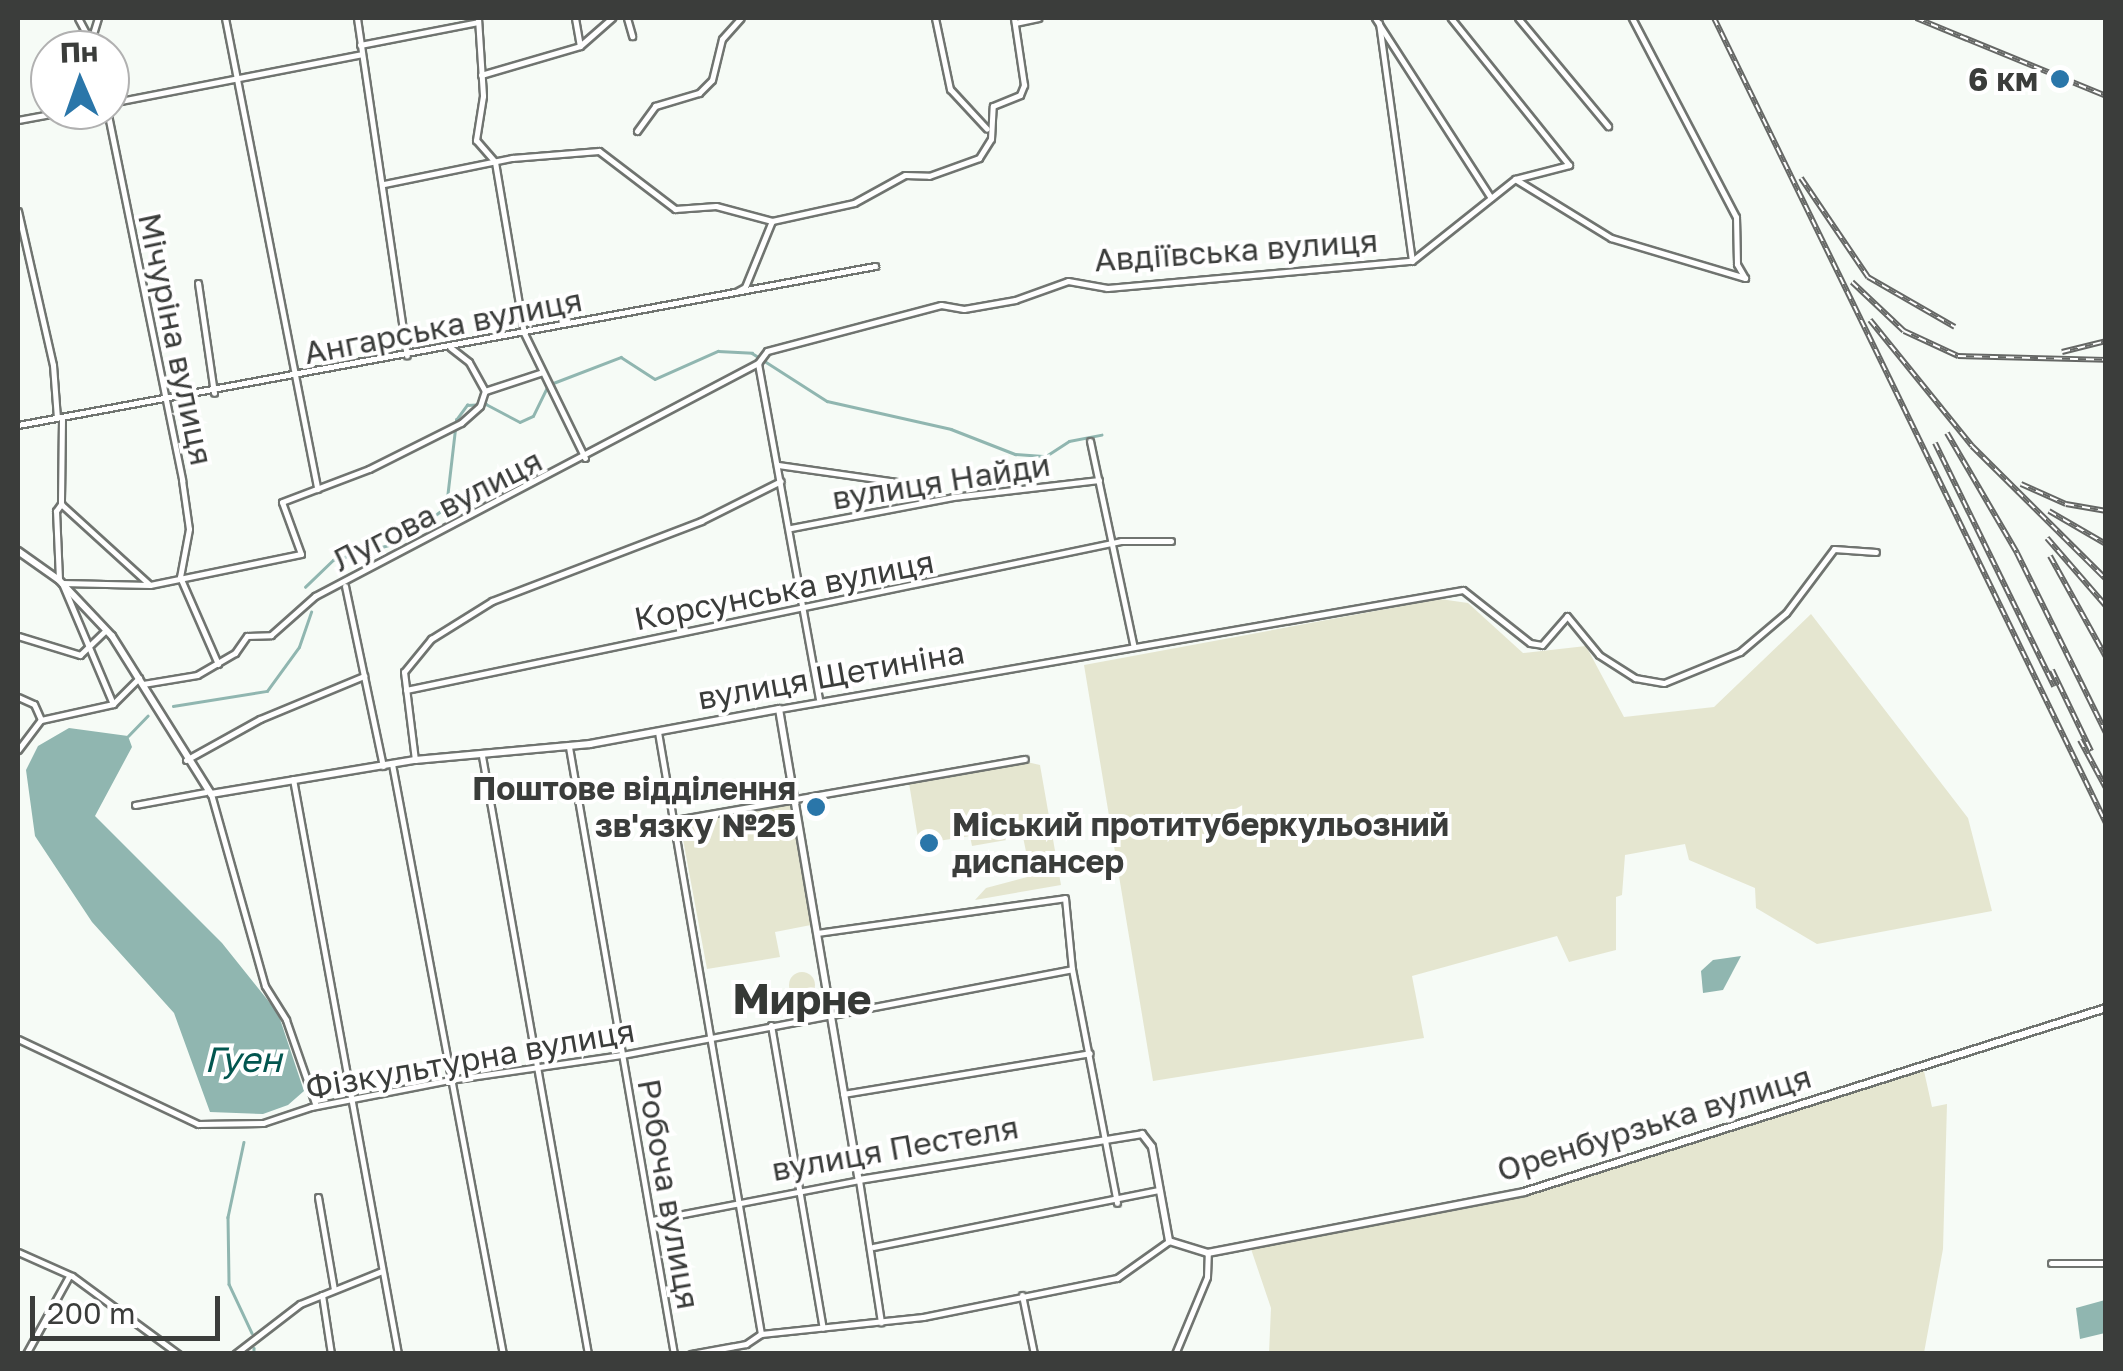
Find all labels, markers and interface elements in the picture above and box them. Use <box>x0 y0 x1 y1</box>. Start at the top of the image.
north arrow <box>30 30 130 130</box>
text: Пн <box>59 34 99 69</box>
place label: 6 км <box>1968 60 2038 98</box>
marker: 6 км <box>2047 66 2073 92</box>
street label: Мічуріна вулиця <box>131 209 221 469</box>
street label: Авдіївська вулиця <box>1093 221 1379 279</box>
street label: Ангарська вулиця <box>301 280 585 372</box>
street label: Лугова вулиця <box>326 441 548 579</box>
street label: вулиця Найди <box>829 445 1053 517</box>
street label: Корсунська вулиця <box>631 542 937 638</box>
street label: вулиця Щетиніна <box>695 633 967 717</box>
place label: Поштове відділення зв'язку №25 <box>472 770 796 845</box>
marker: Поштове відділення зв'язку №25 <box>805 796 827 818</box>
place label: Міський протитуберкульозний диспансер <box>952 806 1449 881</box>
marker: Міський протитуберкульозний диспансер <box>916 830 942 856</box>
district label: Мирне <box>732 973 872 1023</box>
street label: Фізкультурна вулиця <box>302 1011 638 1107</box>
water label: Гуен <box>204 1038 282 1080</box>
street label: Оренбурзька вулиця <box>1492 1057 1816 1189</box>
street label: Робоча вулиця <box>630 1076 708 1312</box>
street label: вулиця Пестеля <box>769 1107 1021 1189</box>
scale bar <box>35 1276 225 1338</box>
text: 200 m <box>47 1295 136 1331</box>

